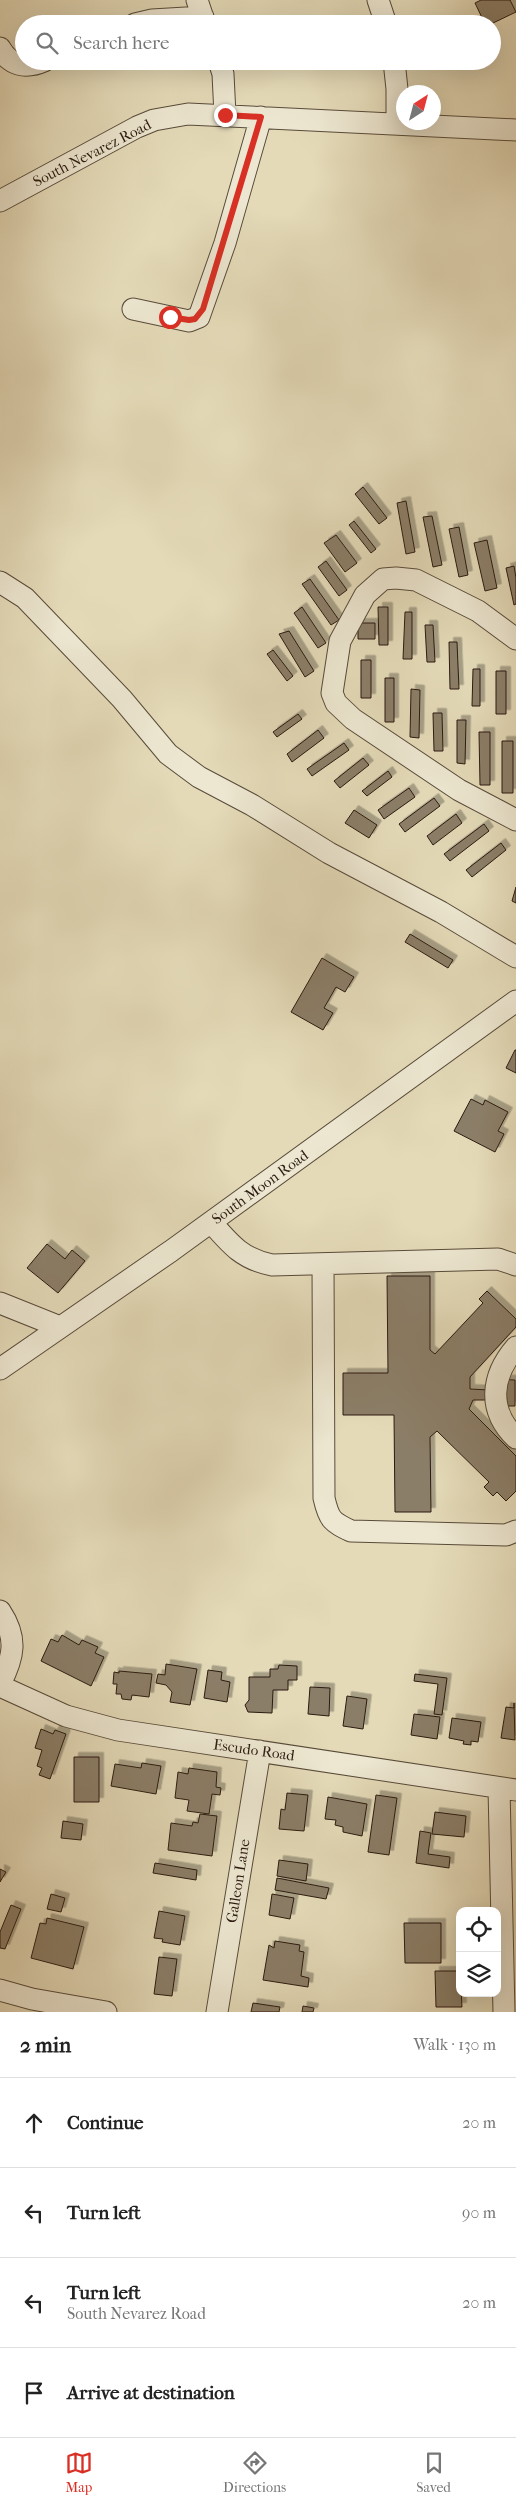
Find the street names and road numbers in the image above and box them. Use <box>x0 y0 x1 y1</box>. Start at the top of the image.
street label: South Nevarez Road <box>30 115 155 191</box>
street label: South Moon Road <box>208 1146 312 1228</box>
street label: Escudo Road <box>212 1735 297 1765</box>
street label: Galleon Lane <box>222 1837 254 1924</box>

